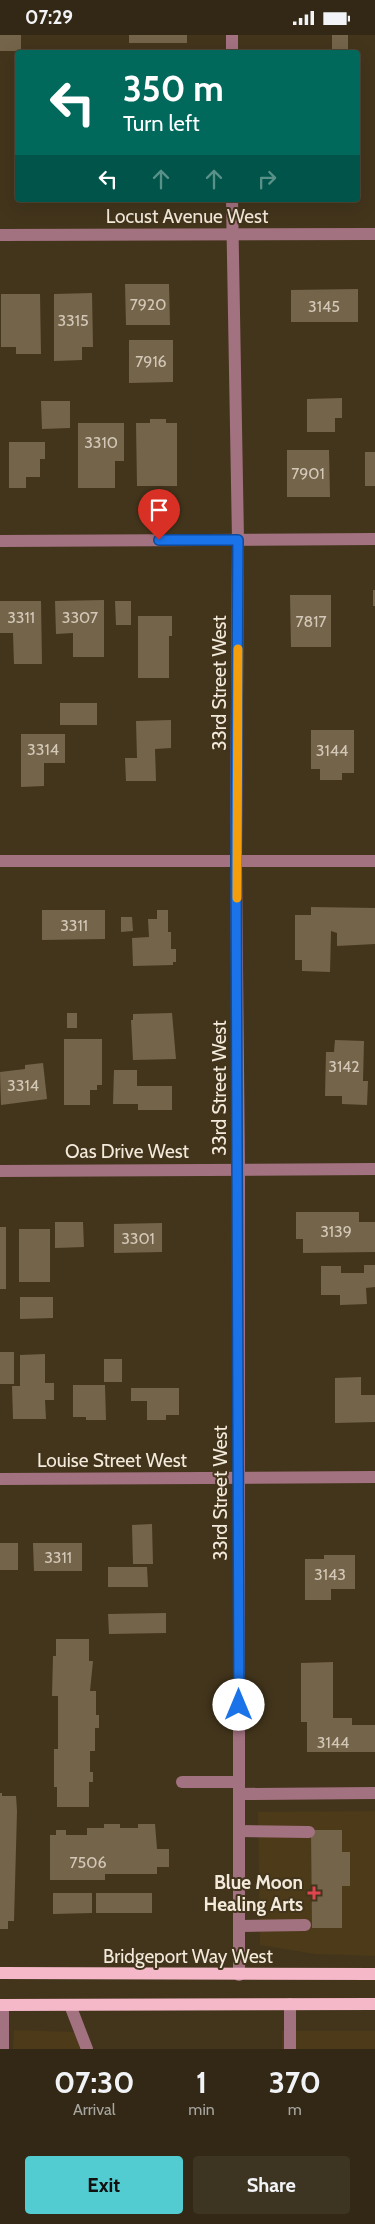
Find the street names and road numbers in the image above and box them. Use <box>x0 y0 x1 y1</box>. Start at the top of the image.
street label: Locust Avenue West <box>106 205 269 228</box>
street label: 33rd Street West <box>208 615 231 751</box>
street label: 33rd Street West <box>208 1020 231 1156</box>
street label: Oas Drive West <box>65 1140 190 1163</box>
street label: 33rd Street West <box>209 1425 232 1561</box>
street label: Louise Street West <box>37 1449 188 1472</box>
street label: Bridgeport Way West <box>103 1945 273 1968</box>

